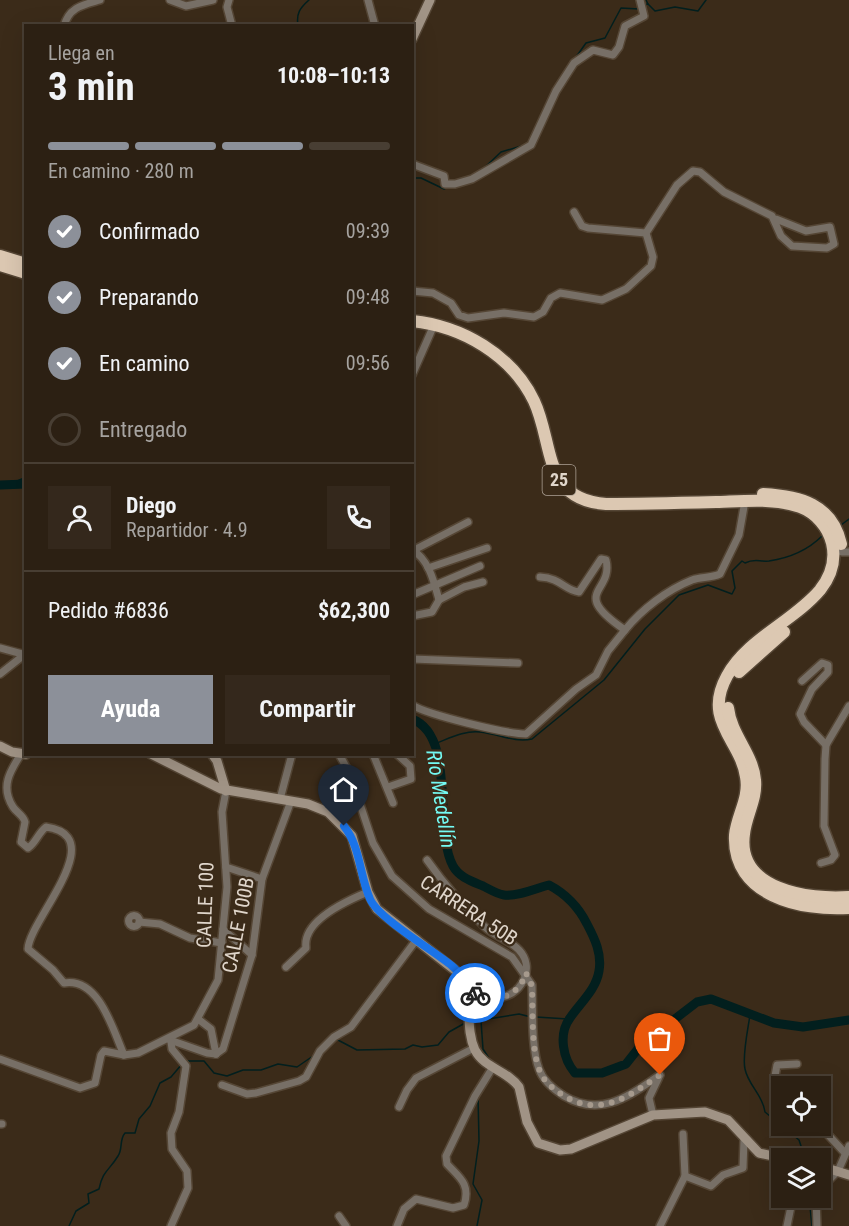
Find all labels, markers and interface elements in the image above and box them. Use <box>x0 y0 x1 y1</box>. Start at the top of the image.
text: Llega en <box>48 41 115 65</box>
text: 10:08–10:13 <box>277 63 390 88</box>
text: 3 min <box>48 64 135 110</box>
text: En camino · 280 m <box>48 159 194 183</box>
icon: check <box>48 215 81 248</box>
text: Confirmado <box>99 219 200 244</box>
text: 09:39 <box>346 219 390 243</box>
icon: check <box>48 281 81 314</box>
text: Preparando <box>99 285 199 310</box>
text: 09:48 <box>346 285 390 309</box>
icon: check <box>48 347 81 380</box>
text: En camino <box>99 351 190 376</box>
text: 09:56 <box>346 351 390 375</box>
text: Entregado <box>99 417 187 442</box>
road number: 25 <box>542 465 576 495</box>
button: person <box>48 486 111 549</box>
button: phone <box>327 486 390 549</box>
text: Diego <box>126 493 177 518</box>
text: Repartidor · 4.9 <box>126 518 248 542</box>
text: Pedido #6836 <box>48 598 169 623</box>
text: $62,300 <box>318 598 390 623</box>
button: Ayuda <box>48 675 213 744</box>
button: Compartir <box>225 675 390 744</box>
water label: Río Medellín <box>421 748 461 850</box>
pin <box>318 764 369 826</box>
icon: home <box>327 773 360 806</box>
street label: CALLE 100 <box>192 862 218 948</box>
street label: CARRERA 50B <box>416 870 522 950</box>
street label: CALLE 100B <box>217 875 259 975</box>
courier <box>445 963 505 1023</box>
icon: bike <box>459 977 492 1010</box>
pin <box>634 1013 685 1075</box>
icon: bag <box>643 1022 676 1055</box>
map controls <box>771 1076 831 1208</box>
button: locate <box>771 1076 831 1136</box>
button: layers <box>771 1148 831 1208</box>

